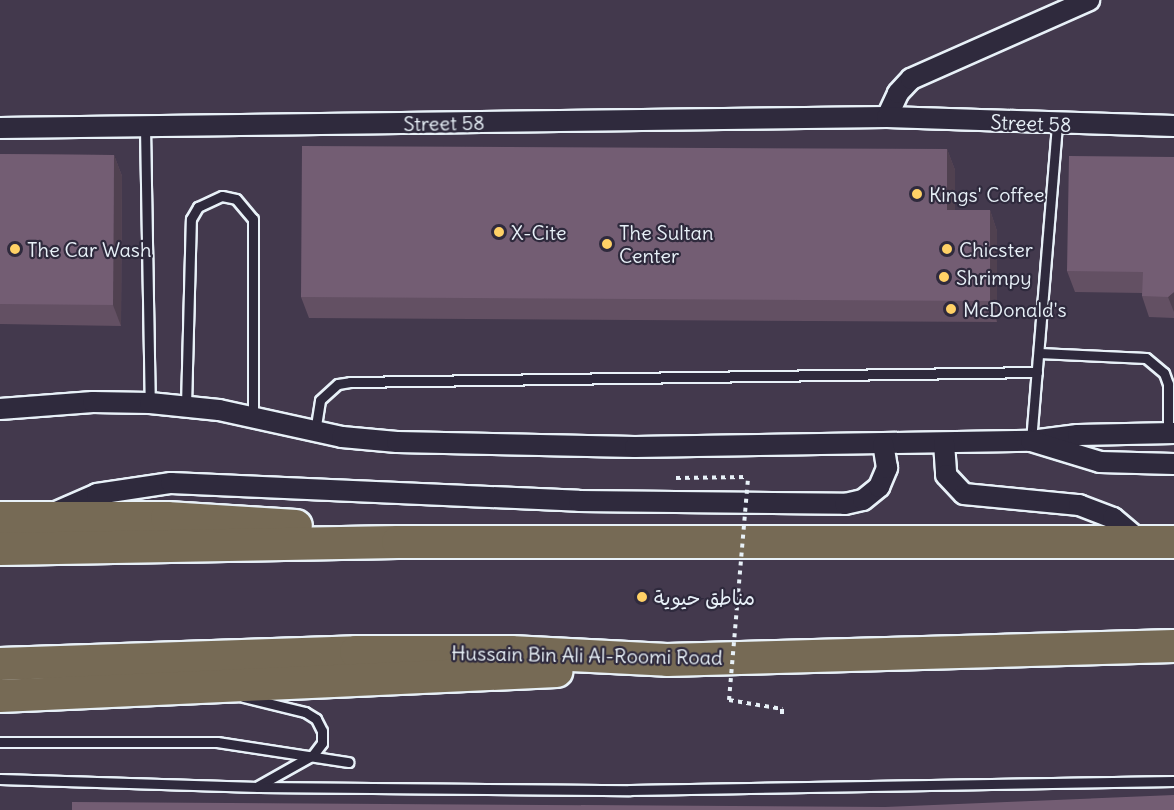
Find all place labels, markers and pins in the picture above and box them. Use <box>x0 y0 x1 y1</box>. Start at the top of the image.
place label: Kings' Coffee <box>929 182 1044 206</box>
marker: Kings' Coffee <box>910 187 924 201</box>
place label: X-Cite <box>511 220 566 244</box>
place label: The Sultan Center <box>619 220 714 267</box>
marker: X-Cite <box>492 225 506 239</box>
place label: The Car Wash <box>27 237 151 261</box>
marker: The Sultan Center <box>600 237 614 251</box>
place label: Chicster <box>959 237 1033 261</box>
marker: The Car Wash <box>8 242 22 256</box>
marker: Chicster <box>940 242 954 256</box>
place label: Shrimpy <box>956 265 1032 289</box>
marker: Shrimpy <box>937 270 951 284</box>
place label: McDonald's <box>963 297 1067 321</box>
marker: McDonald's <box>944 302 958 316</box>
place label: مناطق حيوية <box>654 585 755 609</box>
marker: مناطق حيوية <box>635 590 649 604</box>

